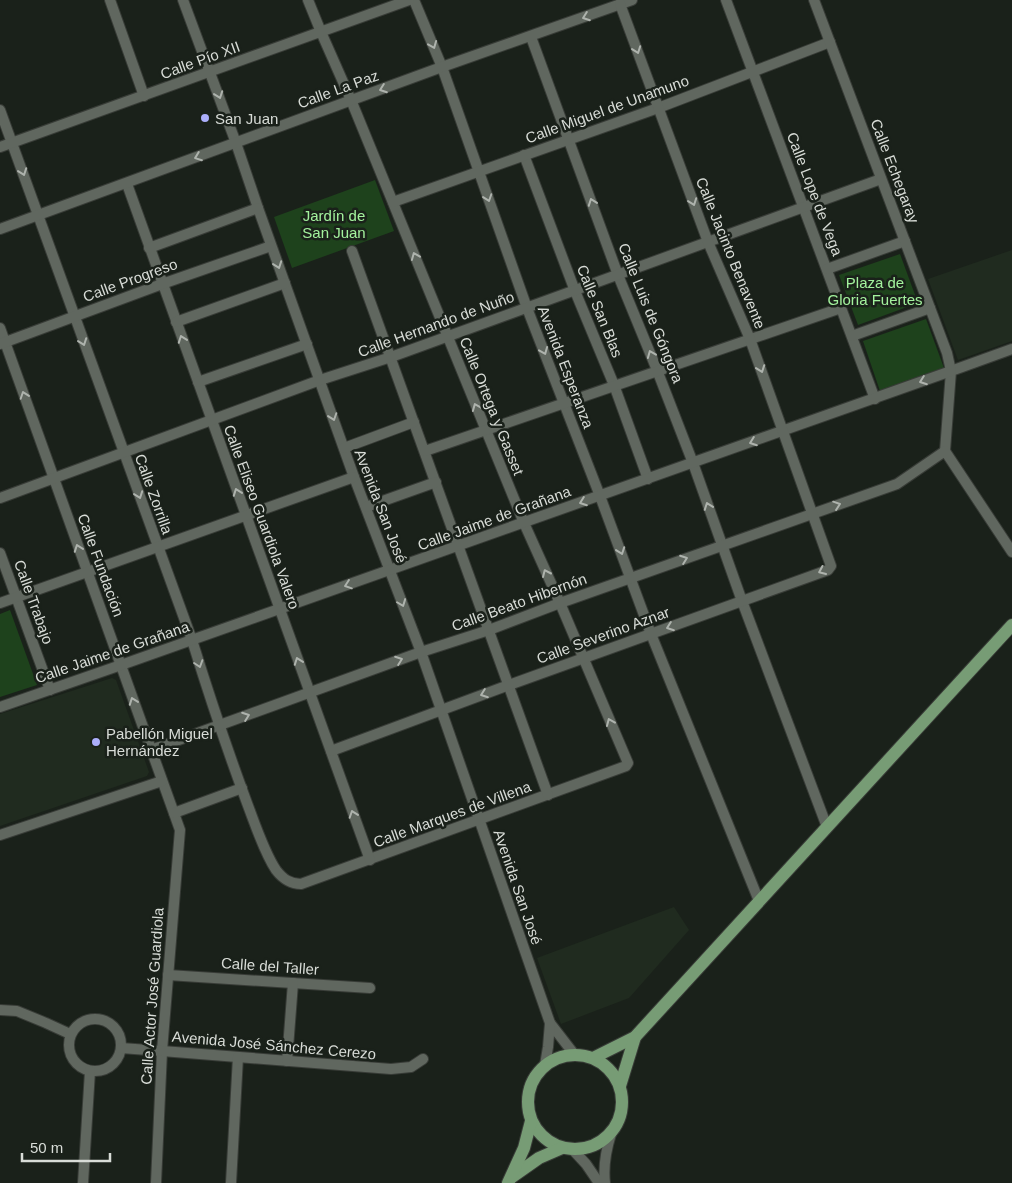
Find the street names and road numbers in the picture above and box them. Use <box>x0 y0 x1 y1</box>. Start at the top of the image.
street label: Calle Pío XII <box>158 38 242 82</box>
street label: Calle La Paz <box>295 66 381 112</box>
street label: Calle Miguel de Unamuno <box>523 71 691 147</box>
street label: Calle Echegaray <box>867 117 923 226</box>
street label: Calle Lope de Vega <box>784 130 847 259</box>
street label: Calle Jacinto Benavente <box>693 175 769 331</box>
street label: Calle Luis de Góngora <box>615 241 687 386</box>
street label: Calle Progreso <box>80 255 180 305</box>
street label: Calle San Blas <box>574 262 626 360</box>
street label: Calle Hernando de Nuño <box>356 288 516 360</box>
street label: Avenida Esperanza <box>535 303 597 431</box>
street label: Calle Ortega y Gasset <box>456 334 528 478</box>
street label: Calle Eliseo Guardiola Valero <box>221 423 303 611</box>
street label: Avenida San José <box>351 447 411 565</box>
street label: Calle Zorrilla <box>132 452 177 537</box>
street label: Calle Jaime de Grañana <box>415 482 574 554</box>
street label: Calle Fundación <box>74 511 128 619</box>
street label: Calle Trabajo <box>11 558 57 646</box>
street label: Calle Beato Hibernón <box>449 570 589 634</box>
street label: Calle Severino Aznar <box>534 603 672 667</box>
street label: Calle Jaime de Grañana <box>33 617 192 686</box>
street label: Calle Marques de Villena <box>371 777 534 850</box>
street label: Avenida San José <box>490 827 546 947</box>
street label: Calle Actor José Guardiola <box>137 906 167 1085</box>
street label: Calle del Taller <box>220 954 320 978</box>
street label: Avenida José Sánchez Cerezo <box>171 1028 377 1062</box>

